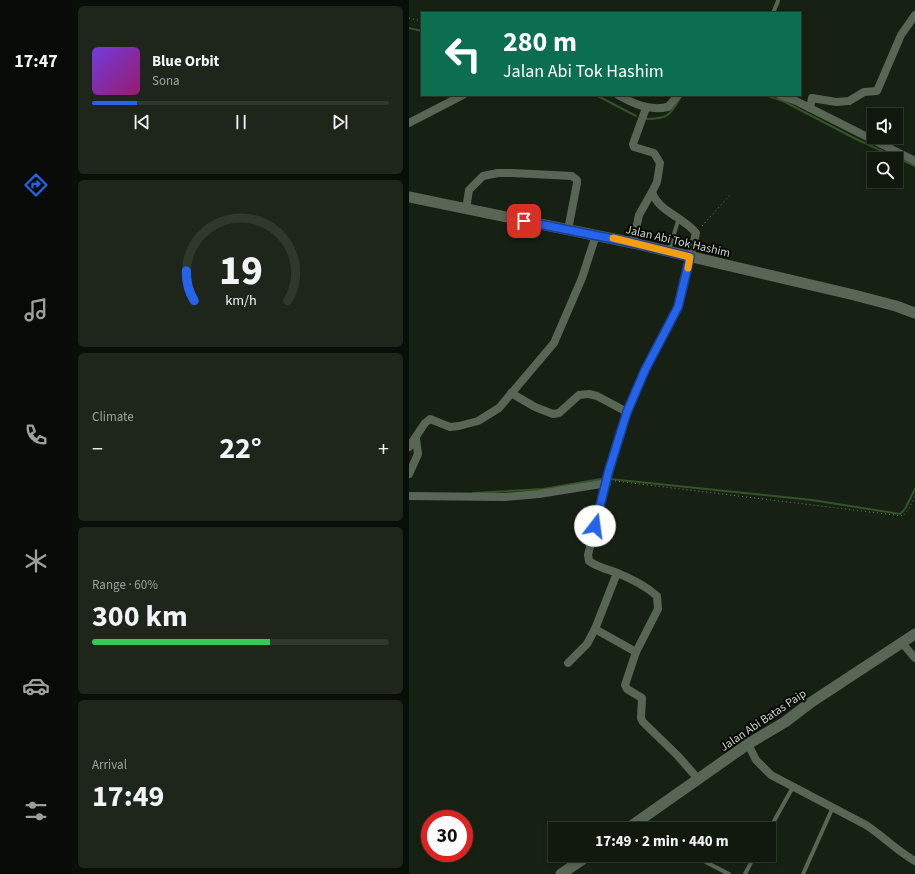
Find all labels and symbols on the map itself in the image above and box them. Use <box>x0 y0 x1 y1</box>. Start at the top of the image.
pin <box>507 204 541 238</box>
street label: Jalan Abi Tok Hashim <box>624 221 732 262</box>
position arrow <box>574 505 616 547</box>
street label: Jalan Abi Batas Paip <box>717 685 810 756</box>
speed limit sign: 30 <box>421 810 473 862</box>

